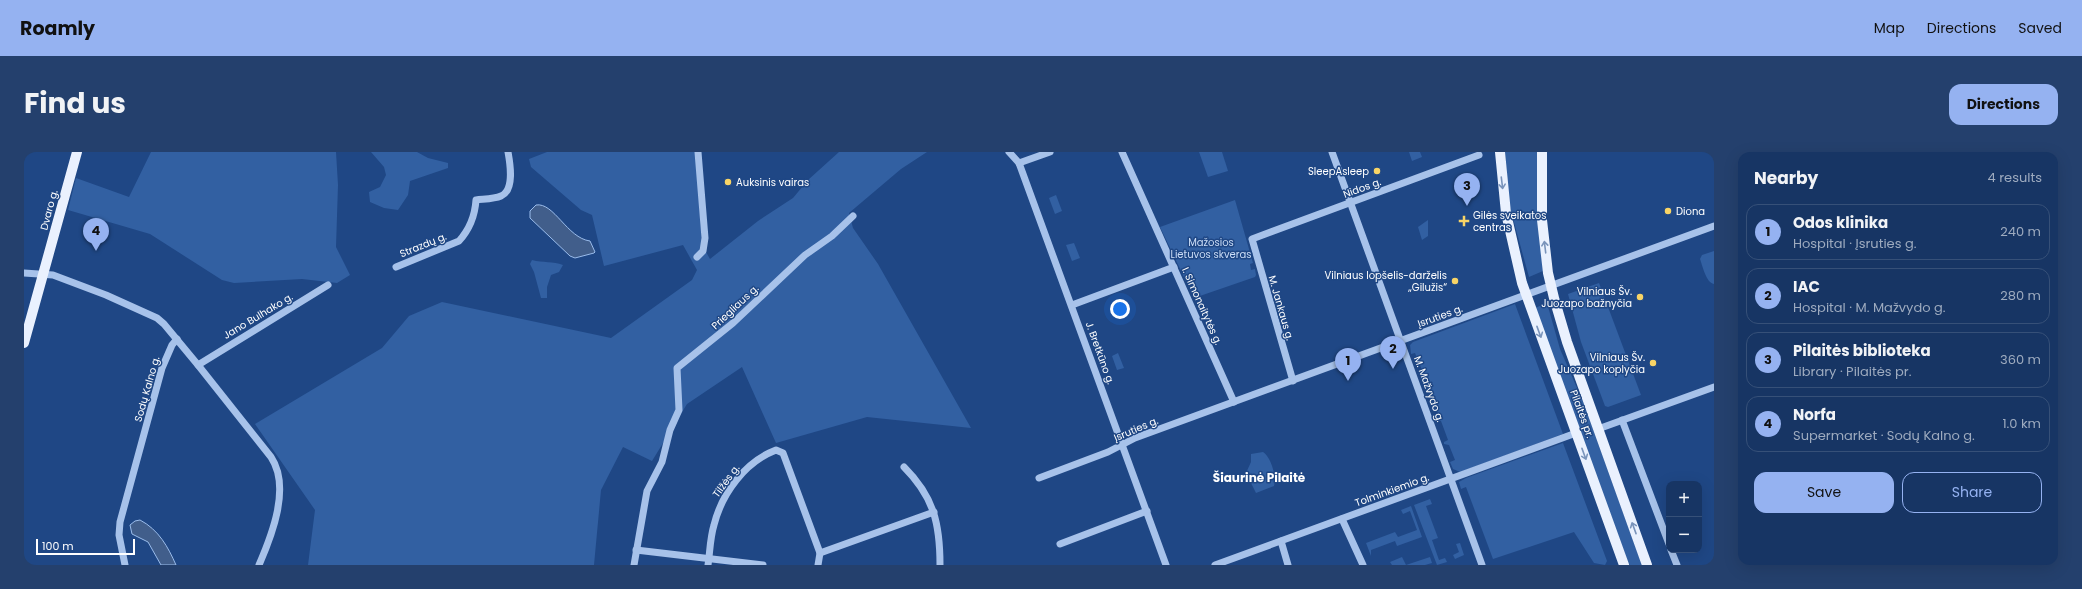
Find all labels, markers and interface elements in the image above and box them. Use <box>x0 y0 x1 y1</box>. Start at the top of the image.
text: Roamly <box>20 15 95 42</box>
text: Map <box>1874 18 1905 38</box>
text: Directions <box>1927 18 1996 38</box>
text: Saved <box>2018 18 2062 38</box>
text: Find us <box>24 84 126 123</box>
button: Directions <box>1949 84 2058 125</box>
place label: SleepAsleep <box>1308 164 1369 179</box>
marker: SleepAsleep <box>1372 166 1382 176</box>
text: Nearby <box>1754 166 1818 190</box>
text: 4 results <box>1988 168 2042 187</box>
pin: 3 <box>1454 173 1480 206</box>
street label: Nidos g. <box>1341 174 1383 202</box>
place label: Auksinis vairas <box>736 175 809 190</box>
one-way arrow <box>1498 176 1506 189</box>
marker: Auksinis vairas <box>723 177 733 187</box>
street label: Dvaro g. <box>36 188 62 232</box>
place label: Diona <box>1676 204 1705 219</box>
marker: Diona <box>1663 206 1673 216</box>
place label: Gilės sveikatos centras <box>1473 208 1546 235</box>
text: Odos klinika <box>1793 212 1888 233</box>
marker: Gilės sveikatos centras <box>1458 215 1470 227</box>
pin: 4 <box>83 218 109 251</box>
text: 1 <box>1766 222 1770 241</box>
text: 240 m <box>2000 222 2041 241</box>
street label: Strazdų g. <box>397 229 449 261</box>
text: Hospital · Įsruties g. <box>1793 234 1916 253</box>
park label: Mažosios Lietuvos skveras <box>1171 235 1251 262</box>
one-way arrow <box>1541 241 1548 254</box>
street label: I. Simonaitytės g. <box>1178 265 1226 347</box>
place label: Vilniaus lopšelis-darželis „Gilužis“ <box>1325 268 1447 295</box>
street label: M. Jankaus g. <box>1265 274 1297 342</box>
marker: Vilniaus lopšelis-darželis „Gilužis“ <box>1450 276 1460 286</box>
text: IAC <box>1793 276 1820 297</box>
street label: Priegliaus g. <box>708 281 762 333</box>
place label: Vilniaus Šv. Juozapo bažnyčia <box>1541 284 1632 311</box>
text: 2 <box>1764 286 1772 305</box>
text: 280 m <box>2000 286 2041 305</box>
street label: Jano Bulhako g. <box>220 289 296 343</box>
marker: Vilniaus Šv. Juozapo bažnyčia <box>1635 292 1645 302</box>
text: Hospital · M. Mažvydo g. <box>1793 298 1946 317</box>
your location <box>1110 299 1130 319</box>
street label: Įsruties g. <box>1414 301 1465 331</box>
street label: J. Bretkūno g. <box>1082 320 1118 386</box>
one-way arrow <box>1536 325 1544 337</box>
pin: 2 <box>1380 336 1406 369</box>
text: Pilaitės biblioteka <box>1793 340 1931 361</box>
pin: 1 <box>1335 348 1361 381</box>
place label: Vilniaus Šv. Juozapo koplyčia <box>1558 350 1645 377</box>
text: 3 <box>1764 350 1772 369</box>
text: 360 m <box>2000 350 2041 369</box>
street label: Sodų Kalno g. <box>130 354 164 424</box>
street label: M. Mažvydo g. <box>1410 354 1448 424</box>
marker: Vilniaus Šv. Juozapo koplyčia <box>1648 358 1658 368</box>
text: Library · Pilaitės pr. <box>1793 362 1911 381</box>
street label: Pilaitės pr. <box>1566 388 1598 440</box>
text: Norfa <box>1793 404 1836 425</box>
street label: Įsruties g. <box>1111 413 1161 445</box>
text: 4 <box>1764 414 1772 433</box>
text: 1.0 km <box>2002 414 2041 433</box>
text: Supermarket · Sodų Kalno g. <box>1793 426 1975 445</box>
one-way arrow <box>1580 448 1588 460</box>
street label: Tilžės g. <box>709 461 743 501</box>
district label: Šiaurinė Pilaitė <box>1213 469 1306 486</box>
street label: Tolminkiemio g. <box>1353 470 1431 510</box>
button: Save <box>1754 472 1894 513</box>
button: Share <box>1902 472 2042 513</box>
map controls <box>1666 481 1702 553</box>
button: + <box>1666 481 1702 517</box>
button: − <box>1666 517 1702 553</box>
one-way arrow <box>1630 522 1637 535</box>
scale bar <box>36 537 135 556</box>
text: 100 m <box>42 538 74 554</box>

